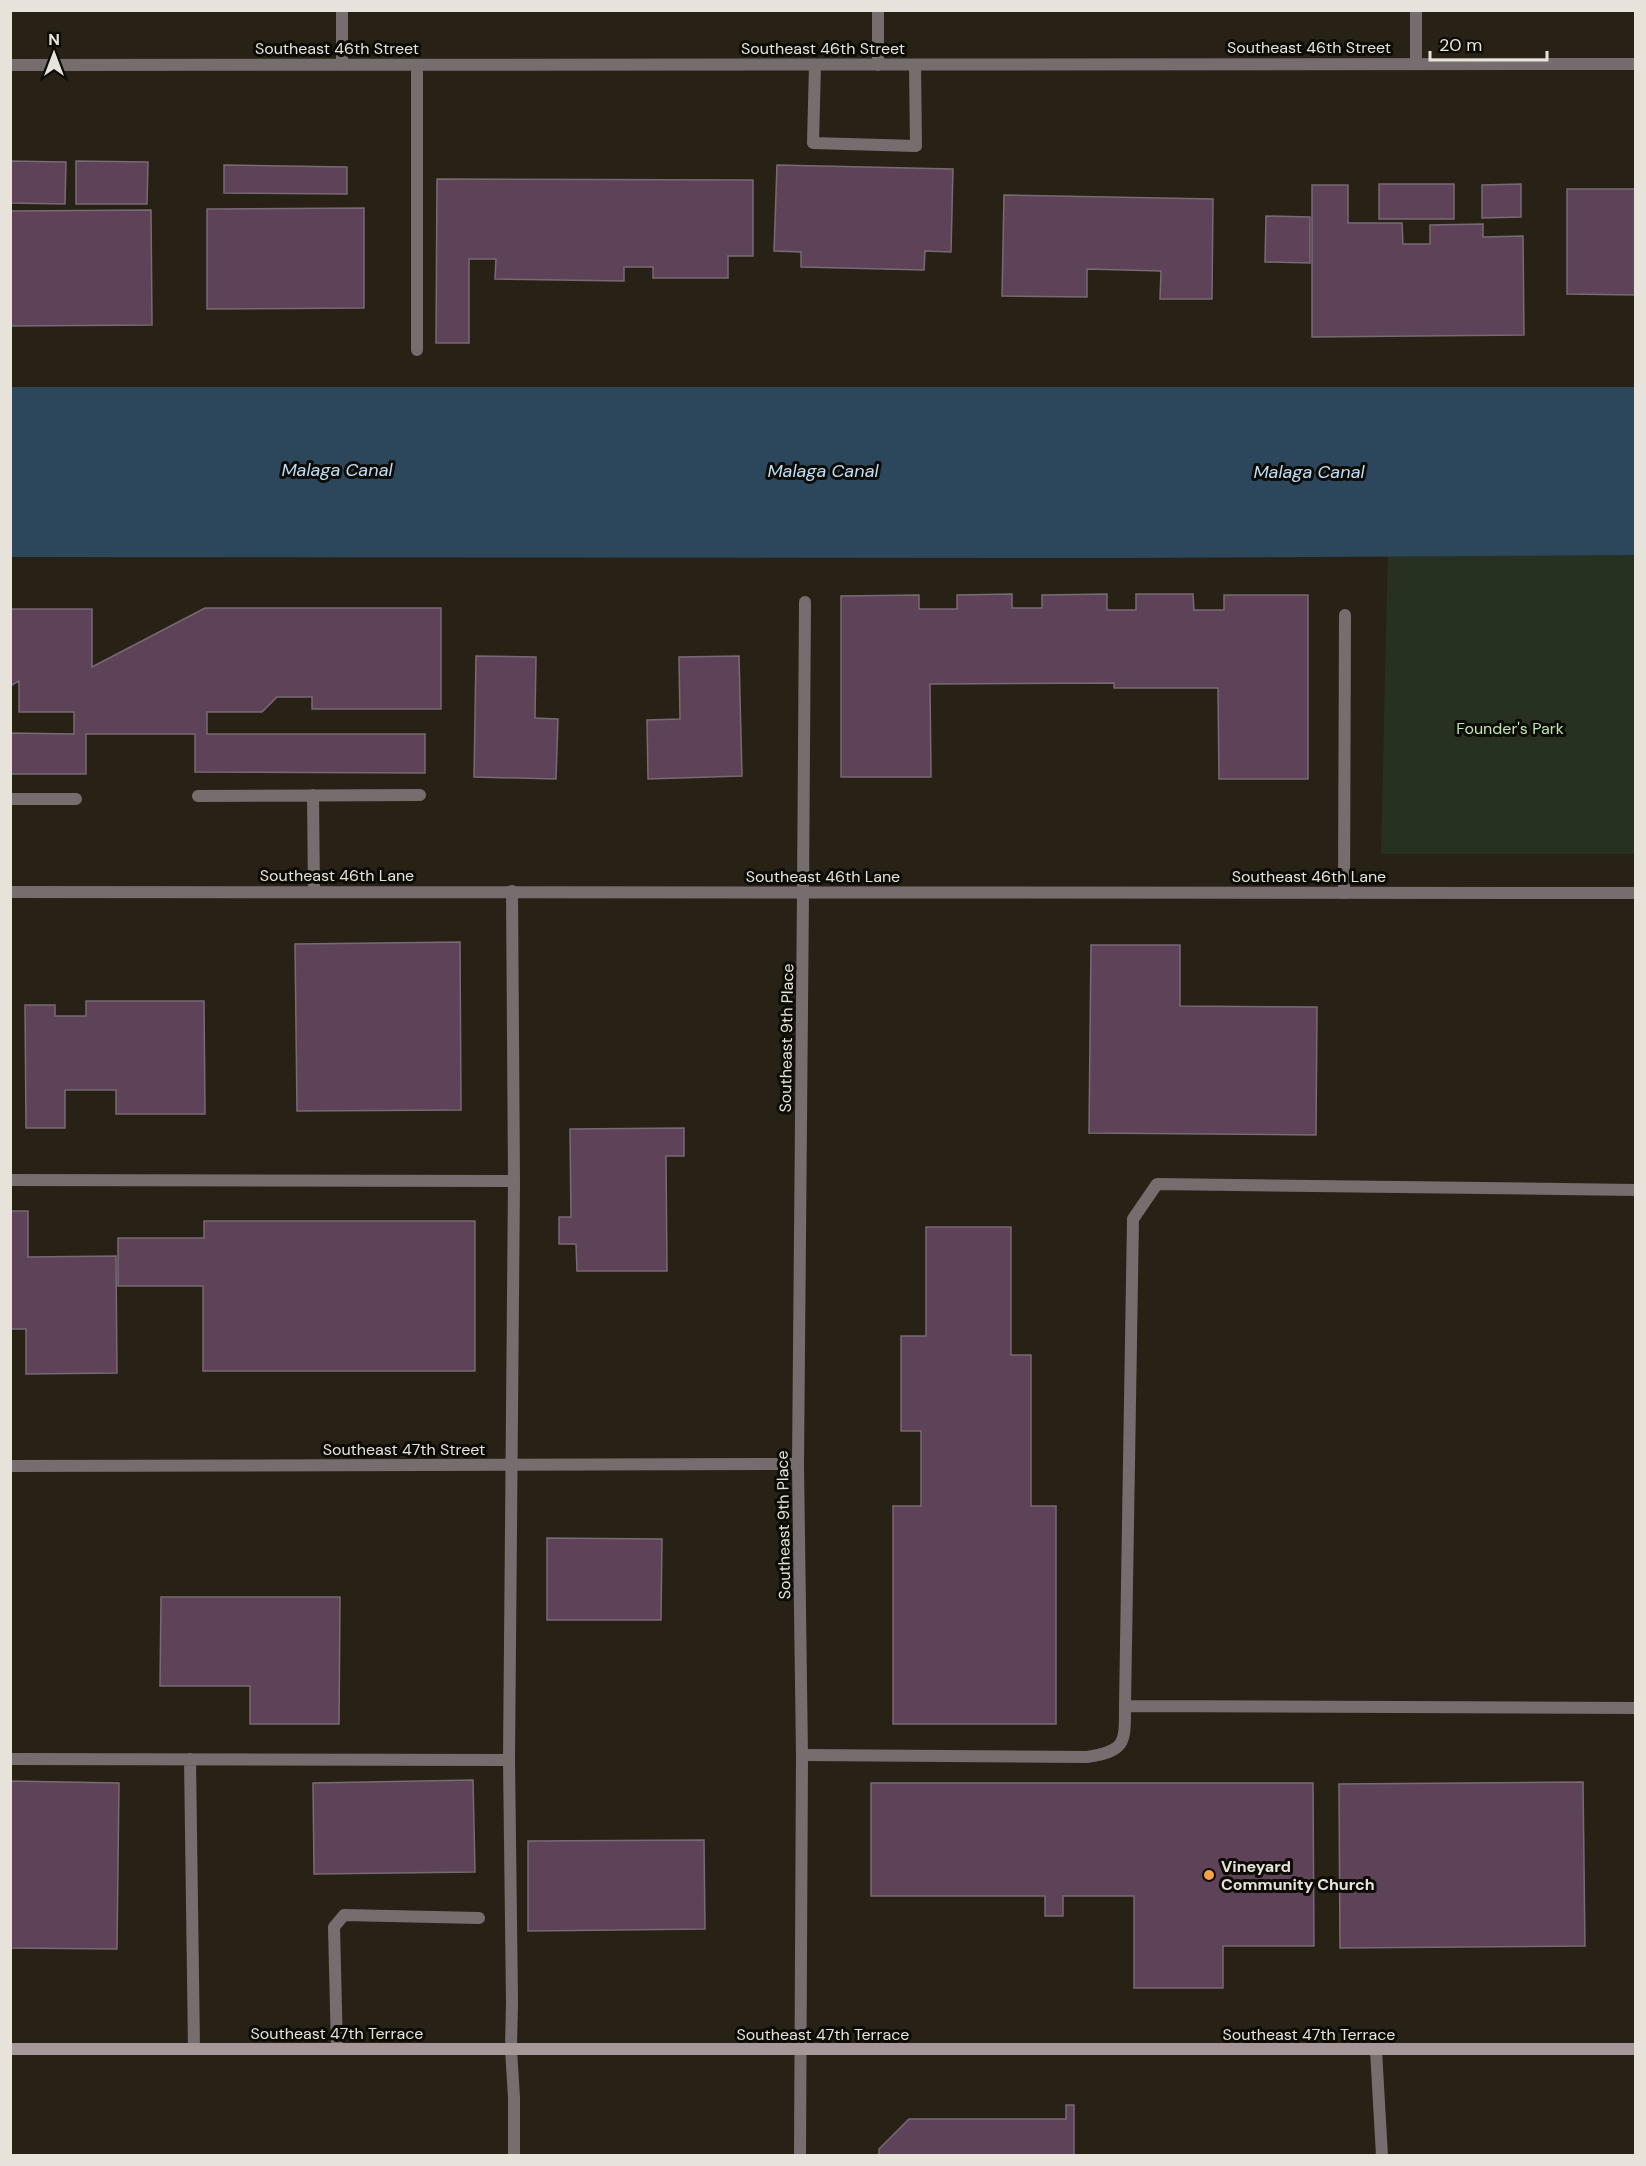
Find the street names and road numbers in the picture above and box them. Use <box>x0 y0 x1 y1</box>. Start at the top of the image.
street label: Southeast 46th Street <box>1227 37 1391 58</box>
street label: Southeast 46th Street <box>255 38 419 59</box>
street label: Southeast 46th Street <box>741 38 905 59</box>
street label: Southeast 46th Lane <box>260 865 414 886</box>
street label: Southeast 46th Lane <box>746 866 900 887</box>
street label: Southeast 46th Lane <box>1232 866 1386 887</box>
street label: Southeast 9th Place <box>775 963 798 1113</box>
street label: Southeast 47th Street <box>323 1439 485 1460</box>
street label: Southeast 9th Place <box>772 1450 795 1600</box>
street label: Southeast 47th Terrace <box>251 2023 423 2044</box>
street label: Southeast 47th Terrace <box>737 2024 909 2045</box>
street label: Southeast 47th Terrace <box>1223 2024 1395 2045</box>

